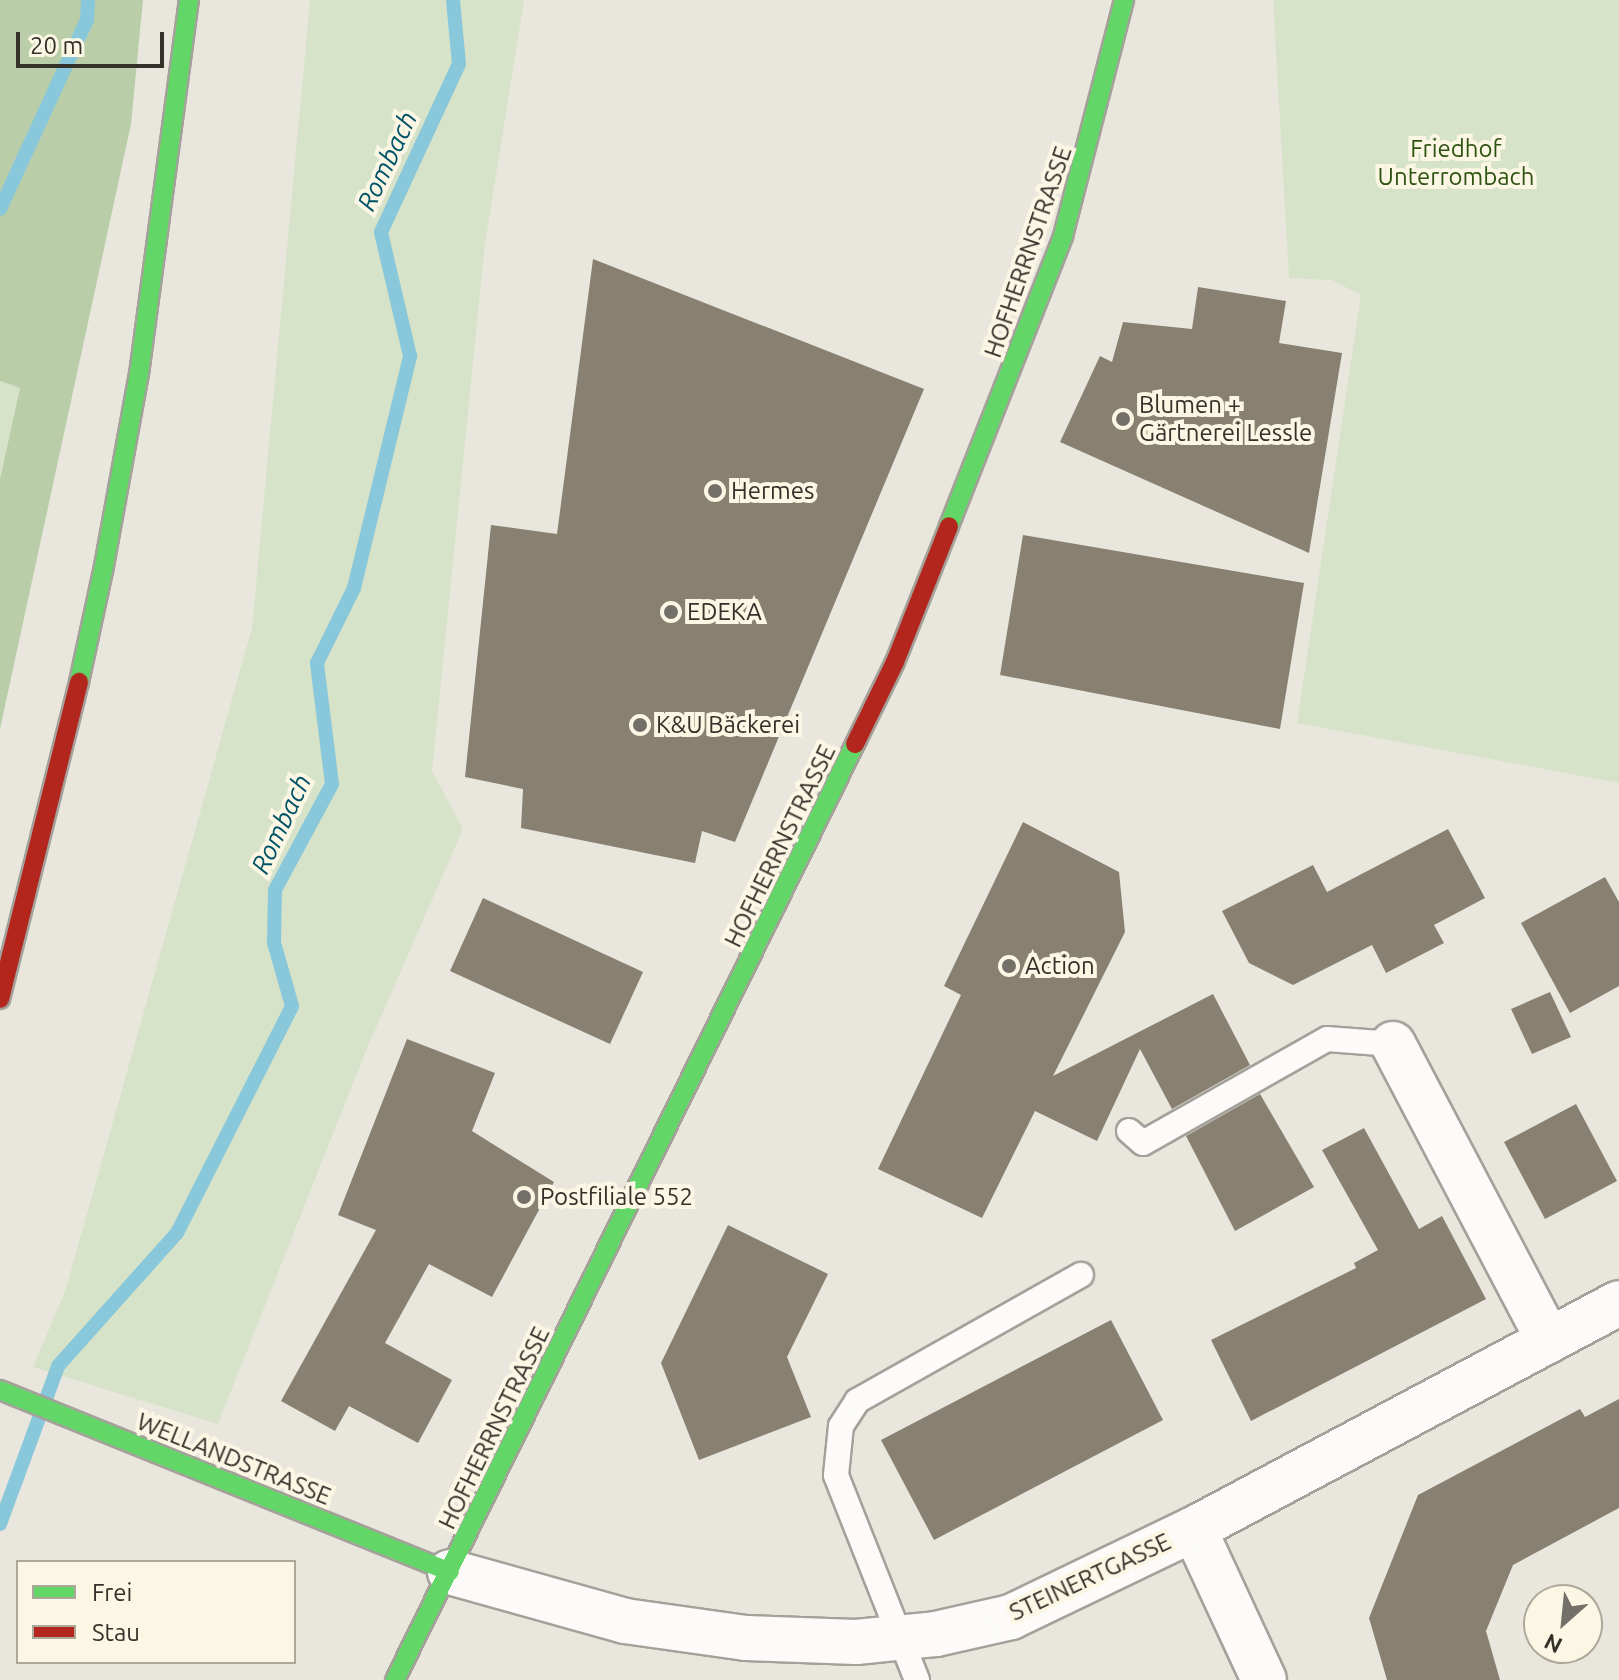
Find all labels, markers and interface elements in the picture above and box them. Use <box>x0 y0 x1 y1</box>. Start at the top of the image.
scale bar <box>20 16 168 66</box>
text: 20 m <box>30 32 83 59</box>
water label: Rombach <box>350 106 424 216</box>
park label: Friedhof Unterrombach <box>1378 135 1534 191</box>
street label: HOFHERRNSTRASSE <box>978 143 1078 361</box>
place label: Blumen + Gärtnerei Lessle <box>1139 391 1312 447</box>
marker: Blumen + Gärtnerei Lessle <box>1114 410 1132 428</box>
place label: Hermes <box>731 477 814 505</box>
marker: Hermes <box>706 482 724 500</box>
place label: EDEKA <box>687 598 762 626</box>
marker: EDEKA <box>662 603 680 621</box>
place label: K&U Bäckerei <box>656 711 800 739</box>
marker: K&U Bäckerei <box>631 716 649 734</box>
street label: HOFHERRNSTRASSE <box>719 740 841 952</box>
water label: Rombach <box>244 769 318 879</box>
place label: Action <box>1025 952 1095 980</box>
marker: Action <box>1000 957 1018 975</box>
place label: Postfiliale 552 <box>540 1183 693 1211</box>
marker: Postfiliale 552 <box>515 1188 533 1206</box>
street label: HOFHERRNSTRASSE <box>433 1322 555 1534</box>
street label: WELLANDSTRASSE <box>133 1407 335 1511</box>
street label: STEINERTGASSE <box>1005 1527 1175 1627</box>
legend <box>16 1560 296 1664</box>
text: Frei <box>92 1579 132 1606</box>
north arrow <box>1523 1584 1603 1664</box>
text: Stau <box>92 1619 140 1646</box>
text: N <box>1540 1629 1566 1659</box>

